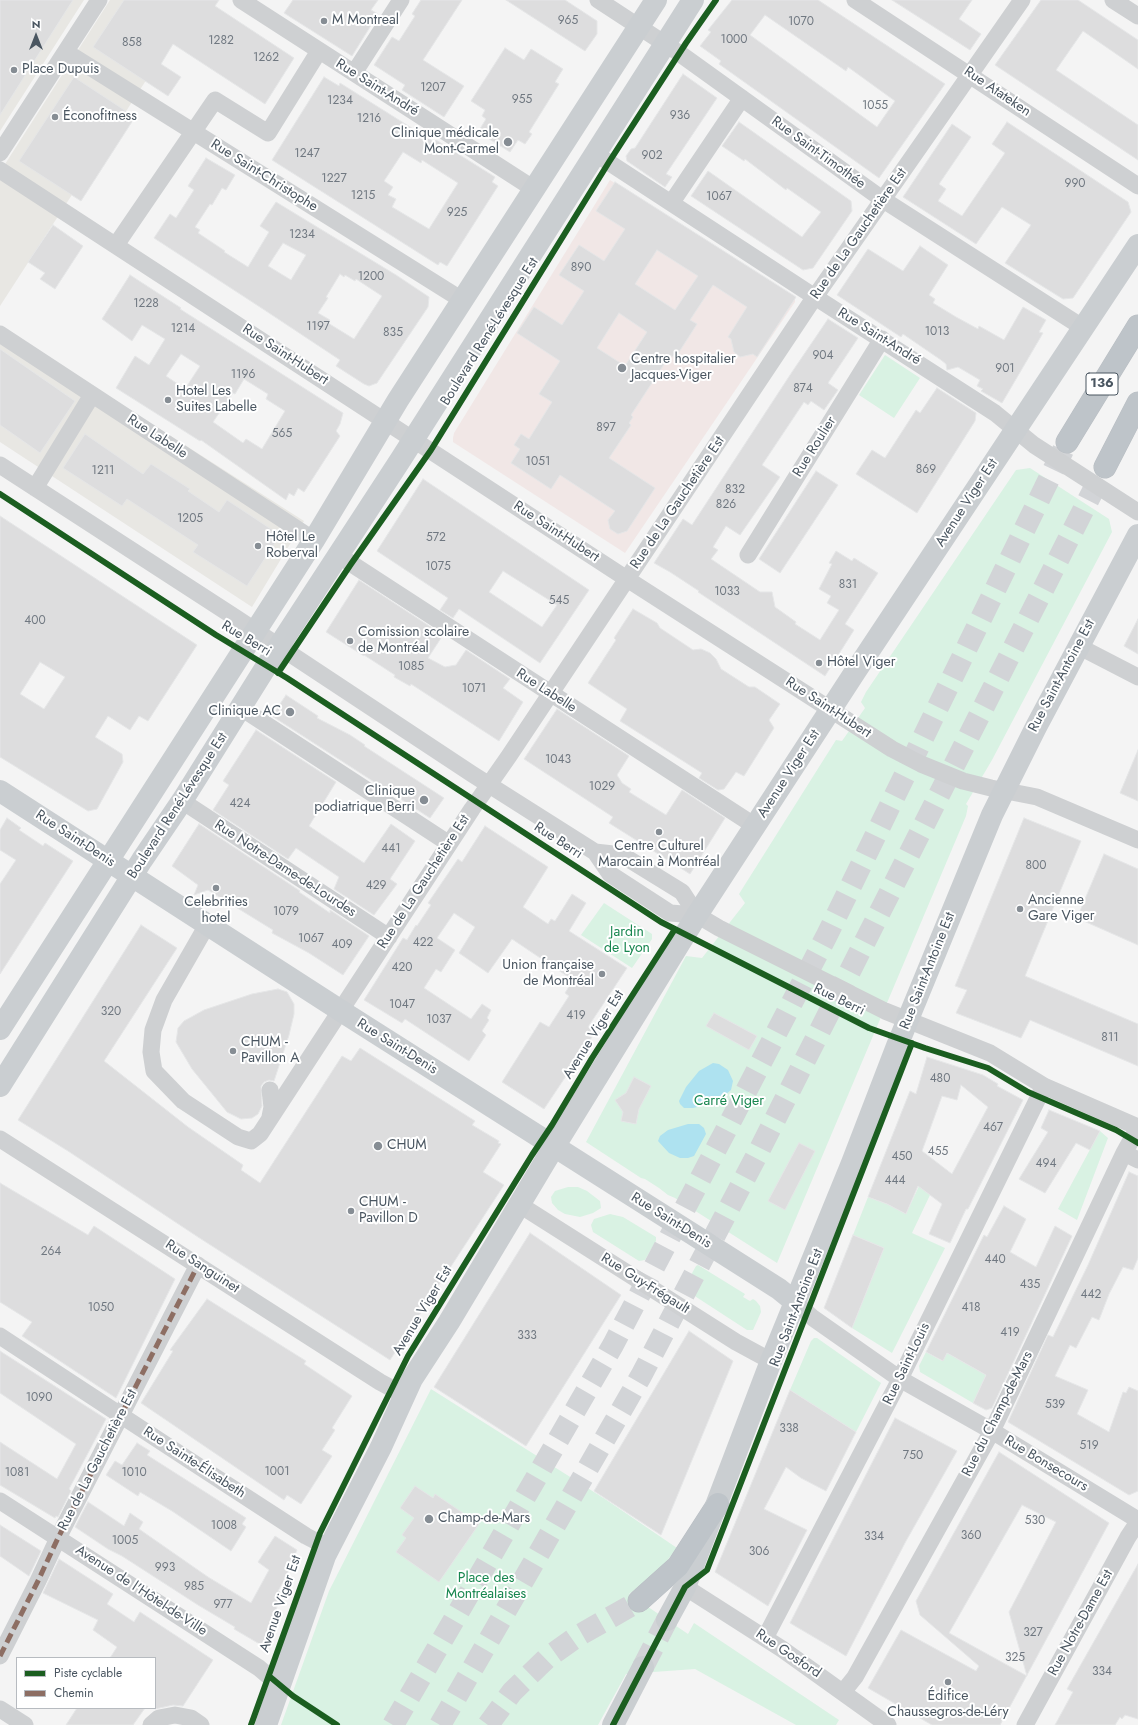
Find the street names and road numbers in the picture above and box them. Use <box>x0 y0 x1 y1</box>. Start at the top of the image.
street label: Rue Saint-André <box>332 56 422 120</box>
street label: Rue Atateken <box>960 64 1034 120</box>
street label: Rue Saint-Timothée <box>768 113 868 193</box>
street label: Rue Saint-Christophe <box>207 136 321 216</box>
street label: Rue de La Gauchetière Est <box>807 165 911 303</box>
street label: Boulevard René-Lévesque Est <box>438 255 542 409</box>
street label: Rue Saint-André <box>834 305 924 369</box>
street label: Rue Saint-Hubert <box>239 321 331 389</box>
road number: 136 <box>1086 373 1118 395</box>
street label: Rue Labelle <box>124 411 190 463</box>
street label: Rue Roulier <box>790 414 840 480</box>
street label: Rue de La Gauchetière Est <box>627 434 729 572</box>
street label: Avenue Viger Est <box>932 456 1002 550</box>
street label: Rue Saint-Hubert <box>510 498 602 566</box>
street label: Rue Saint-Antoine Est <box>1025 617 1099 735</box>
street label: Rue Berri <box>218 618 274 660</box>
street label: Rue Labelle <box>513 665 579 717</box>
street label: Rue Saint-Hubert <box>782 674 874 742</box>
street label: Avenue Viger Est <box>754 727 824 821</box>
street label: Boulevard René-Lévesque Est <box>124 730 232 882</box>
street label: Rue Saint-Denis <box>32 807 118 871</box>
street label: Rue de La Gauchetière Est <box>374 812 474 952</box>
street label: Rue Notre-Dame-de-Lourdes <box>211 817 359 921</box>
street label: Rue Berri <box>530 819 586 863</box>
street label: Rue Saint-Antoine Est <box>897 910 959 1032</box>
street label: Rue Berri <box>811 980 867 1020</box>
street label: Avenue Viger Est <box>560 987 628 1083</box>
street label: Rue Saint-Denis <box>354 1016 440 1078</box>
street label: Rue Saint-Denis <box>628 1190 714 1252</box>
street label: Rue Sanguinet <box>162 1237 242 1297</box>
street label: Rue Saint-Antoine Est <box>767 1247 827 1369</box>
street label: Rue Guy-Frégault <box>598 1250 692 1318</box>
street label: Avenue Viger Est <box>390 1263 456 1359</box>
street label: Rue Saint-Louis <box>880 1320 934 1408</box>
street label: Rue du Champ-de-Mars <box>959 1349 1037 1479</box>
street label: Rue de La Gauchetière Est <box>55 1387 141 1533</box>
street label: Rue Sainte-Élisabeth <box>140 1424 248 1502</box>
street label: Rue Bonsecours <box>1001 1432 1091 1496</box>
street label: Avenue de l'Hôtel-de-Ville <box>72 1542 210 1640</box>
street label: Avenue Viger Est <box>257 1553 305 1655</box>
street label: Rue Notre-Dame Est <box>1045 1567 1117 1679</box>
street label: Rue Gosford <box>752 1626 824 1682</box>

